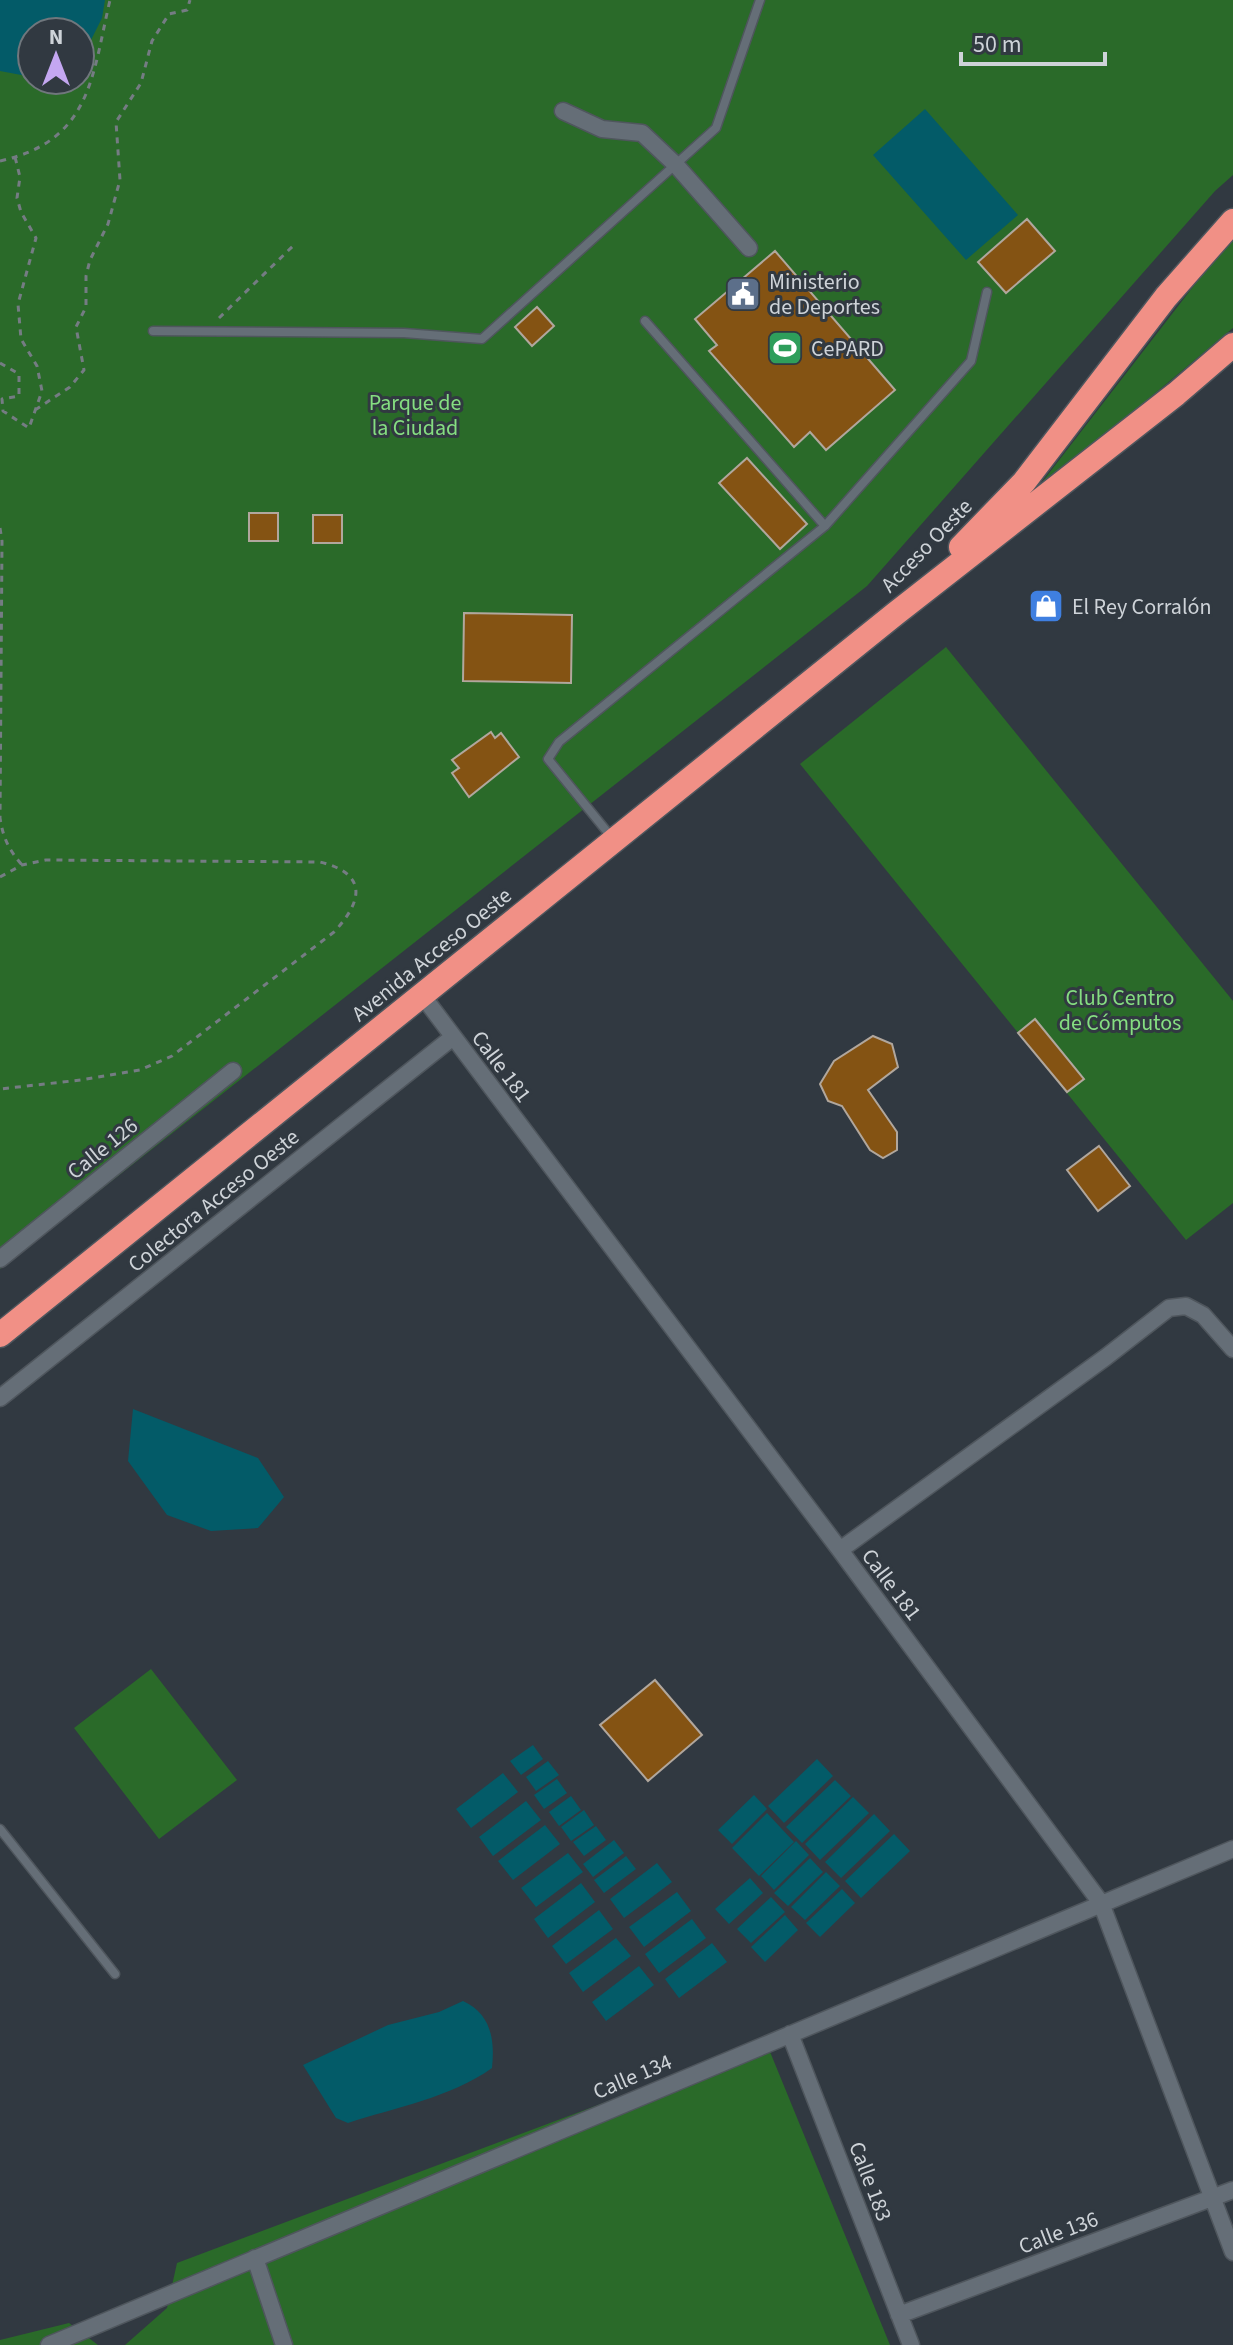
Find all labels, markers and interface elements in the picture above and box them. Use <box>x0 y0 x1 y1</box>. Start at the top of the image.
north arrow <box>16 16 96 96</box>
scale bar <box>961 16 1105 66</box>
text: N <box>49 21 63 53</box>
text: 50 m <box>973 27 1022 62</box>
place label: Ministerio de Deportes <box>769 266 880 323</box>
public building icon: Ministerio de Deportes <box>724 275 762 313</box>
sports icon: CePARD <box>766 329 804 367</box>
place label: CePARD <box>811 333 884 365</box>
park label: Parque de la Ciudad <box>369 387 461 444</box>
street label: Acceso Oeste <box>874 491 980 600</box>
shop icon: El Rey Corralón <box>1027 587 1065 625</box>
place label: El Rey Corralón <box>1072 591 1212 623</box>
street label: Avenida Acceso Oeste <box>345 880 519 1029</box>
park label: Club Centro de Cómputos <box>1059 982 1181 1039</box>
street label: Calle 181 <box>463 1024 539 1109</box>
street label: Calle 126 <box>60 1110 145 1187</box>
street label: Colectora Acceso Oeste <box>121 1121 306 1280</box>
street label: Calle 181 <box>853 1542 929 1627</box>
street label: Calle 134 <box>588 2046 677 2108</box>
street label: Calle 183 <box>840 2137 900 2226</box>
street label: Calle 136 <box>1014 2203 1103 2263</box>

